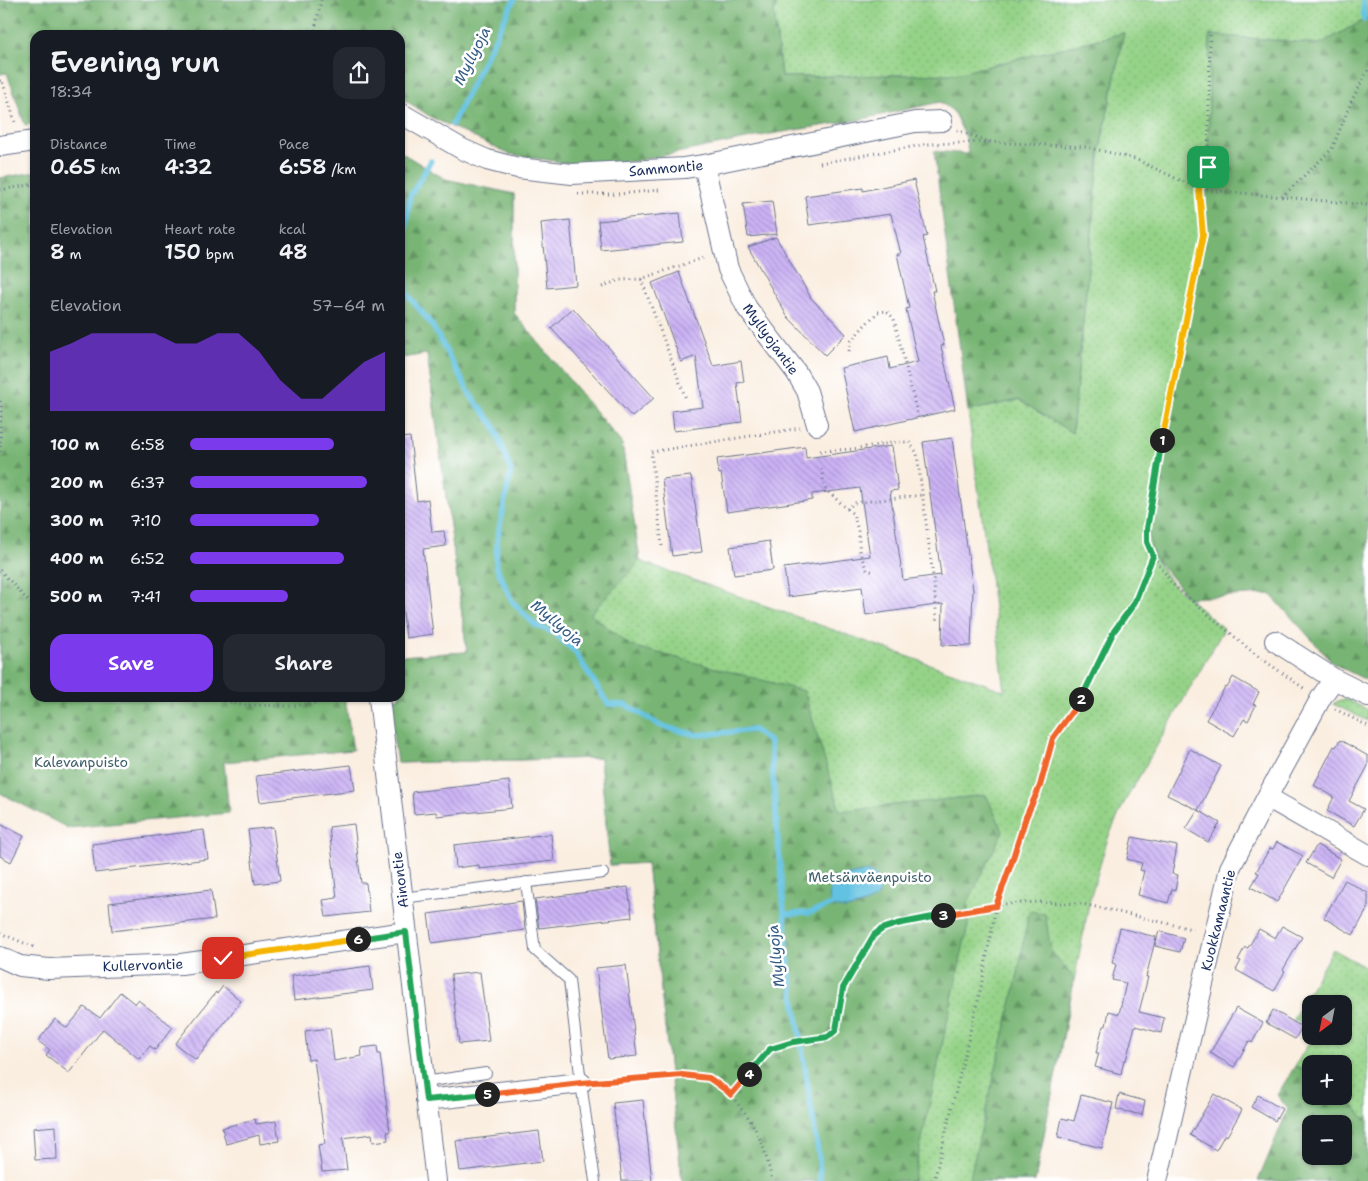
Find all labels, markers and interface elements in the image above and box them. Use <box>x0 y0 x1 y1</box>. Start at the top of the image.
water label: Myllyoja <box>449 24 495 88</box>
text: Evening run <box>50 43 220 81</box>
button: share <box>333 47 385 99</box>
text: 18:34 <box>50 81 92 102</box>
text: Distance <box>50 135 107 153</box>
text: Time <box>164 135 196 153</box>
text: Pace <box>279 135 309 153</box>
pin <box>1187 146 1229 188</box>
text: 0.65 <box>50 153 96 181</box>
text: 4:32 <box>164 153 212 181</box>
text: 6:58 <box>279 153 327 181</box>
icon: arrive <box>1194 153 1222 181</box>
street label: Sammontie <box>628 156 704 180</box>
text: km <box>96 160 120 178</box>
text: /km <box>327 160 356 178</box>
text: Elevation <box>50 220 113 238</box>
text: Heart rate <box>164 220 236 238</box>
text: kcal <box>279 220 306 238</box>
text: 8 <box>50 238 65 266</box>
text: 150 <box>164 238 201 266</box>
text: 48 <box>279 238 308 266</box>
text: m <box>65 245 82 263</box>
text: bpm <box>201 245 234 263</box>
text: Elevation <box>50 295 122 316</box>
text: 57–64 m <box>313 295 385 316</box>
street label: Myllyojantie <box>739 300 803 378</box>
pin: 1 <box>1150 428 1174 452</box>
text: 1 <box>1159 431 1166 449</box>
text: 100 m <box>50 434 99 455</box>
text: 6:58 <box>130 434 165 455</box>
text: 200 m <box>50 472 103 493</box>
text: 6:37 <box>130 472 165 493</box>
text: 300 m <box>50 510 104 531</box>
text: 7:10 <box>130 510 161 531</box>
text: 400 m <box>50 548 104 569</box>
text: 6:52 <box>130 548 165 569</box>
text: 500 m <box>50 586 102 607</box>
text: 7:41 <box>130 586 161 607</box>
water label: Myllyoja <box>527 595 587 651</box>
button: Save <box>50 634 213 692</box>
button: Share <box>223 634 385 692</box>
pin: 2 <box>1068 686 1094 712</box>
text: 2 <box>1077 690 1086 708</box>
park label: Kalevanpuisto <box>34 753 128 771</box>
street label: Ainontie <box>388 851 412 909</box>
street label: Kuokkamaantie <box>1197 867 1239 973</box>
park label: Metsänväenpuisto <box>808 868 932 886</box>
pin: 3 <box>930 902 956 928</box>
text: 3 <box>939 906 948 924</box>
water label: Myllyoja <box>763 924 789 988</box>
pin: 6 <box>346 926 370 952</box>
text: 6 <box>354 930 363 948</box>
pin <box>202 937 244 979</box>
icon: check <box>209 944 237 972</box>
street label: Kullervontie <box>102 955 184 975</box>
north arrow <box>1302 995 1352 1045</box>
map controls <box>1302 995 1352 1165</box>
button: + <box>1302 1055 1352 1105</box>
pin: 4 <box>736 1062 762 1086</box>
text: 4 <box>745 1065 754 1083</box>
pin: 5 <box>474 1082 500 1106</box>
text: 5 <box>483 1085 492 1103</box>
button: − <box>1302 1115 1352 1165</box>

